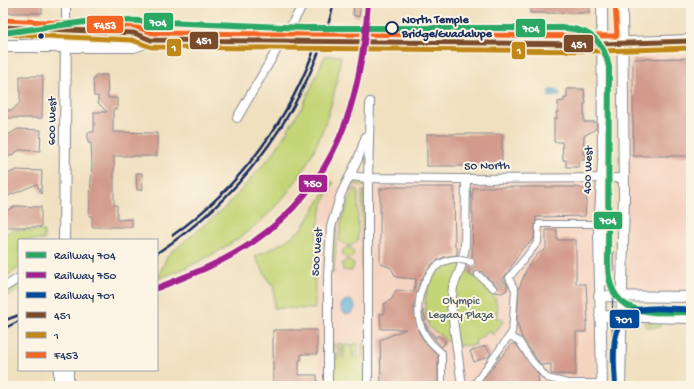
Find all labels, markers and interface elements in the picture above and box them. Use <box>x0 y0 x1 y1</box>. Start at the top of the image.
line badge: 704 <box>143 12 174 31</box>
place label: North Temple Bridge/Guadalupe <box>401 14 493 42</box>
line badge: F453 <box>86 15 124 34</box>
text: 704 <box>148 18 167 30</box>
line badge: 704 <box>515 18 546 38</box>
text: F453 <box>93 21 116 33</box>
marker: North Temple Bridge/Guadalupe <box>385 21 399 35</box>
text: 704 <box>521 24 540 36</box>
unlabelled marker <box>36 31 46 41</box>
line badge: 451 <box>189 31 219 50</box>
line badge: 451 <box>563 34 594 53</box>
text: 451 <box>195 36 212 48</box>
line badge: 1 <box>166 38 182 57</box>
text: 451 <box>570 40 587 52</box>
line badge: 1 <box>511 41 526 60</box>
text: 1 <box>171 43 176 55</box>
text: 1 <box>516 46 521 58</box>
street label: 600 West <box>46 96 60 145</box>
street label: 400 West <box>581 145 597 194</box>
street label: 50 North <box>464 160 510 174</box>
line badge: 750 <box>298 174 328 193</box>
text: 750 <box>303 179 323 191</box>
line badge: 704 <box>593 211 623 230</box>
text: 704 <box>598 216 617 228</box>
street label: 500 West <box>309 226 327 277</box>
legend <box>18 239 158 371</box>
text: Railway 704 <box>54 250 116 264</box>
text: Railway 750 <box>54 270 116 284</box>
text: Railway 701 <box>54 290 115 304</box>
park label: Olympic Legacy Plaza <box>429 295 494 323</box>
line badge: 701 <box>609 309 640 329</box>
text: 451 <box>54 310 71 324</box>
text: 701 <box>615 315 632 327</box>
text: 1 <box>53 330 59 344</box>
text: F453 <box>53 350 78 364</box>

